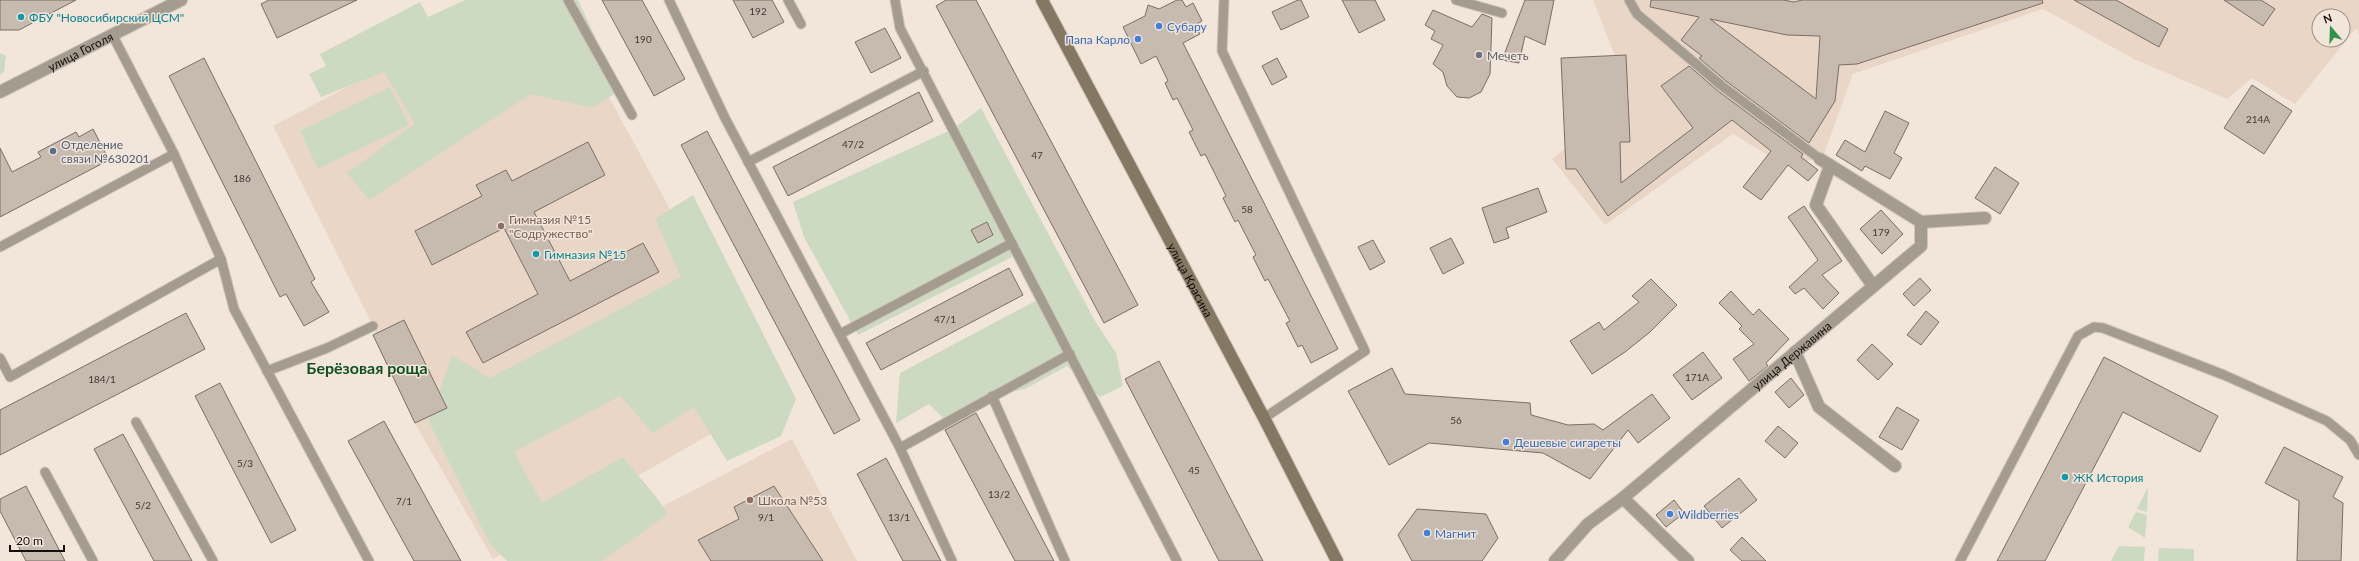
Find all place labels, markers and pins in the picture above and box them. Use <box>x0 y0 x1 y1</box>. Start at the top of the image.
place label: ФБУ "Новосибирский ЦСМ" <box>29 10 184 25</box>
marker: ФБУ "Новосибирский ЦСМ" <box>16 12 26 22</box>
place label: Субару <box>1167 19 1208 34</box>
marker: Субару <box>1154 21 1164 31</box>
place label: Папа Карло <box>1065 32 1130 47</box>
marker: Папа Карло <box>1133 34 1143 44</box>
place label: Мечеть <box>1487 48 1529 63</box>
marker: Мечеть <box>1474 50 1484 60</box>
place label: Отделение связи №630201 <box>61 137 150 166</box>
marker: Отделение связи №630201 <box>48 146 58 156</box>
place label: Гимназия №15 "Содружество" <box>509 212 592 241</box>
marker: Гимназия №15 "Содружество" <box>496 221 506 231</box>
place label: Гимназия №15 <box>544 247 626 262</box>
marker: Гимназия №15 <box>531 249 541 259</box>
place label: Дешевые сигареты <box>1514 435 1621 450</box>
marker: Дешевые сигареты <box>1501 437 1511 447</box>
place label: ЖК История <box>2073 470 2144 485</box>
marker: ЖК История <box>2060 472 2070 482</box>
place label: Школа №53 <box>758 493 827 508</box>
marker: Школа №53 <box>745 495 755 505</box>
place label: Wildberries <box>1678 507 1739 522</box>
marker: Wildberries <box>1665 509 1675 519</box>
place label: Магнит <box>1435 526 1477 541</box>
marker: Магнит <box>1422 528 1432 538</box>

